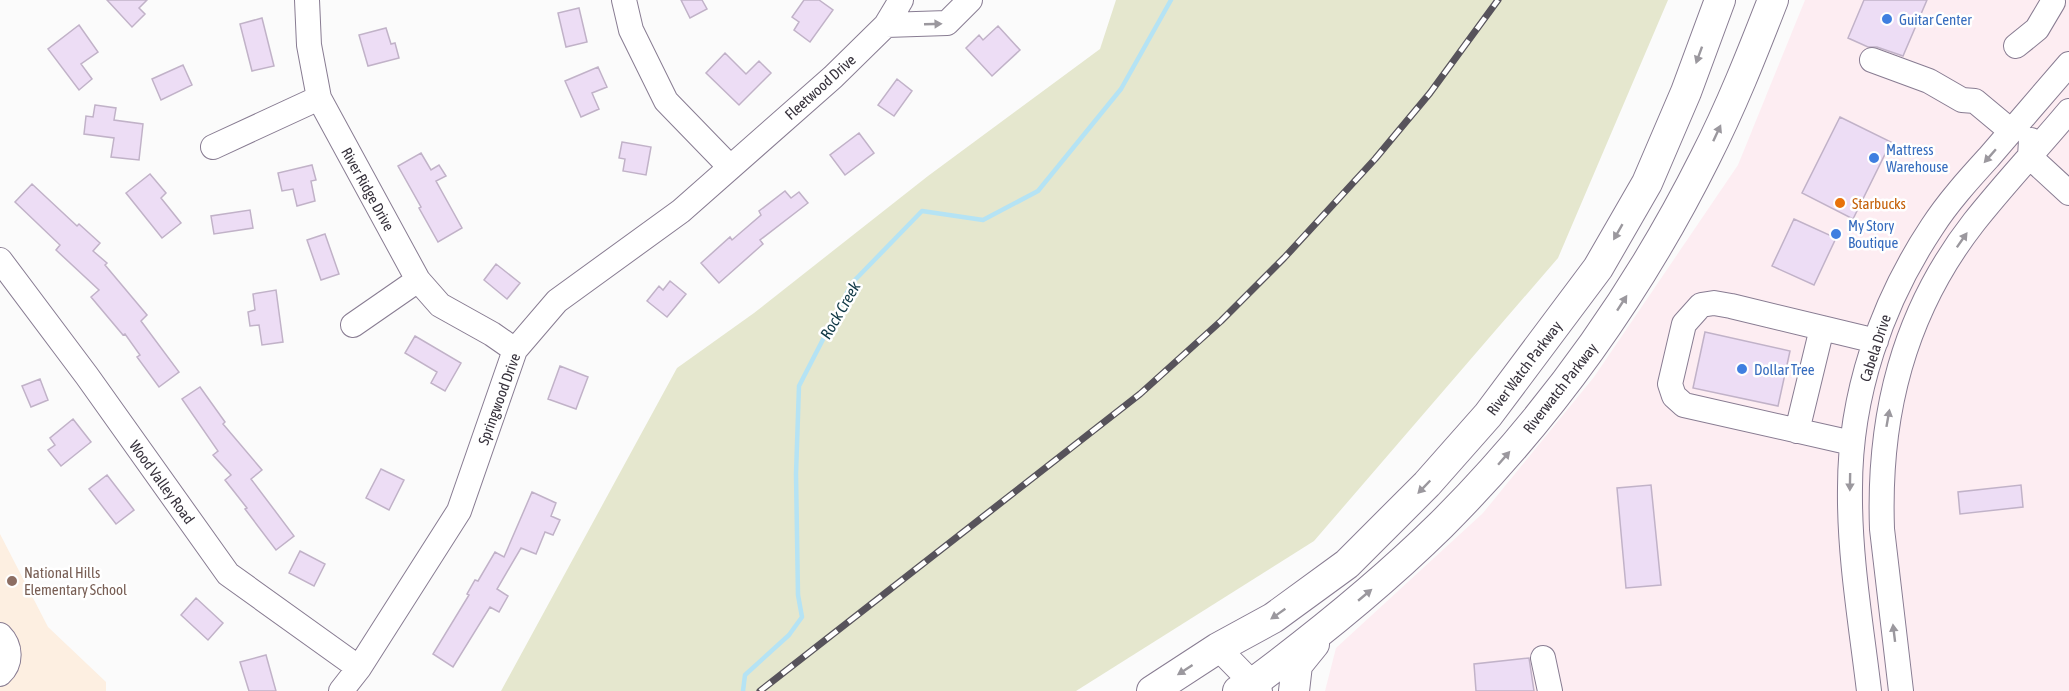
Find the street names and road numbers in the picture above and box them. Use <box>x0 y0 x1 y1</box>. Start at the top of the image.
street label: Fleetwood Drive <box>781 51 859 123</box>
street label: River Ridge Drive <box>338 144 398 234</box>
street label: Cabela Drive <box>1856 312 1894 384</box>
street label: River Watch Parkway <box>1483 317 1565 419</box>
street label: Riverwatch Parkway <box>1519 339 1601 437</box>
street label: Springwood Drive <box>475 351 524 447</box>
street label: Wood Valley Road <box>126 437 198 527</box>

